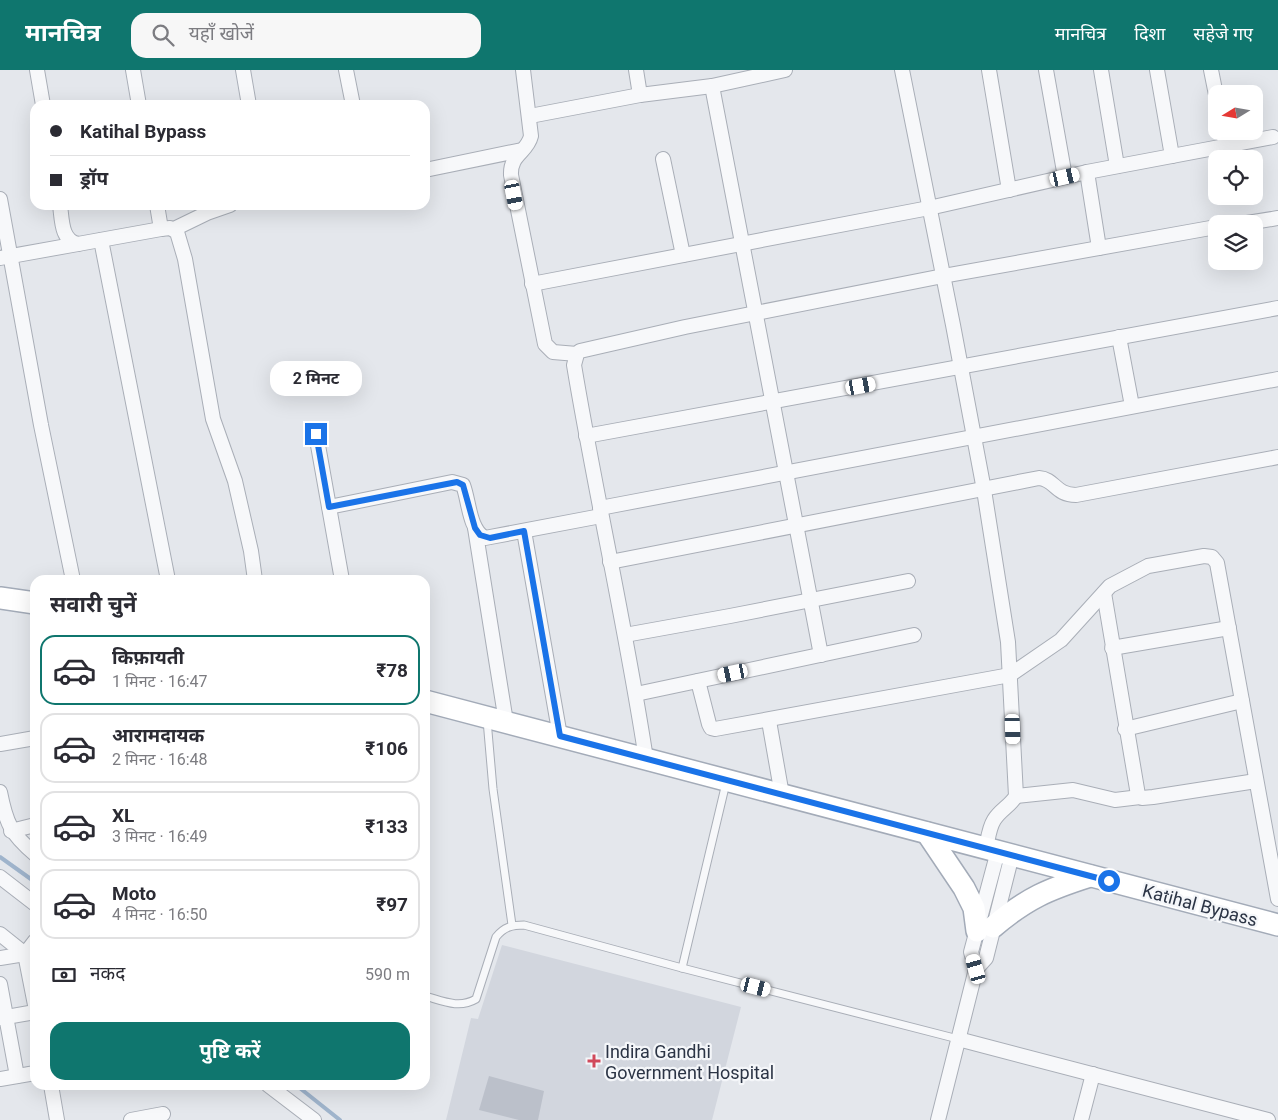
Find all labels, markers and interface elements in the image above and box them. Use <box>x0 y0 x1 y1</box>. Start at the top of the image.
search box <box>131 13 481 58</box>
text: मानचित्र <box>25 19 101 47</box>
icon: search <box>149 21 177 49</box>
text: यहाँ खोजें <box>189 22 254 45</box>
text: मानचित्र <box>1055 23 1106 44</box>
text: दिशा <box>1134 23 1165 44</box>
text: सहेजे गए <box>1193 23 1253 44</box>
north arrow <box>1208 85 1262 140</box>
map controls <box>1208 85 1263 270</box>
text: Katihal Bypass <box>80 120 206 143</box>
button: locate <box>1208 150 1263 205</box>
car <box>1048 166 1081 188</box>
text: ड्रॉप <box>80 167 108 190</box>
car <box>503 179 524 211</box>
button: layers <box>1208 215 1263 270</box>
callout: 2 मिनट <box>270 362 362 396</box>
text: 2 मिनट <box>293 369 339 388</box>
car <box>844 376 877 396</box>
route end <box>305 423 327 445</box>
text: सवारी चुनें <box>50 592 136 617</box>
text: किफ़ायती <box>112 646 184 669</box>
icon: car <box>52 648 97 693</box>
text: ₹78 <box>376 659 408 682</box>
car <box>716 663 749 683</box>
text: 1 मिनट · 16:47 <box>112 672 208 691</box>
car <box>1004 714 1021 744</box>
text: आरामदायक <box>112 724 204 747</box>
icon: car <box>52 726 97 771</box>
text: ₹106 <box>365 737 408 760</box>
text: 2 मिनट · 16:48 <box>112 750 208 769</box>
icon: car <box>52 804 97 849</box>
text: XL <box>112 804 134 827</box>
text: ₹133 <box>365 815 408 838</box>
text: 3 मिनट · 16:49 <box>112 827 208 846</box>
route start <box>1098 870 1120 892</box>
street label: Katihal Bypass <box>1140 880 1260 930</box>
icon: car <box>52 882 97 927</box>
text: Moto <box>112 882 156 905</box>
text: ₹97 <box>376 893 408 916</box>
text: 4 मिनट · 16:50 <box>112 905 208 924</box>
car <box>964 953 987 985</box>
icon: cash <box>50 961 78 989</box>
text: नकद <box>90 962 125 985</box>
text: 590 m <box>365 965 410 984</box>
car <box>739 976 772 998</box>
button: पुष्टि करें <box>50 1022 410 1080</box>
place label: Indira Gandhi Government Hospital <box>605 1041 774 1083</box>
marker: Indira Gandhi Government Hospital <box>587 1054 601 1068</box>

